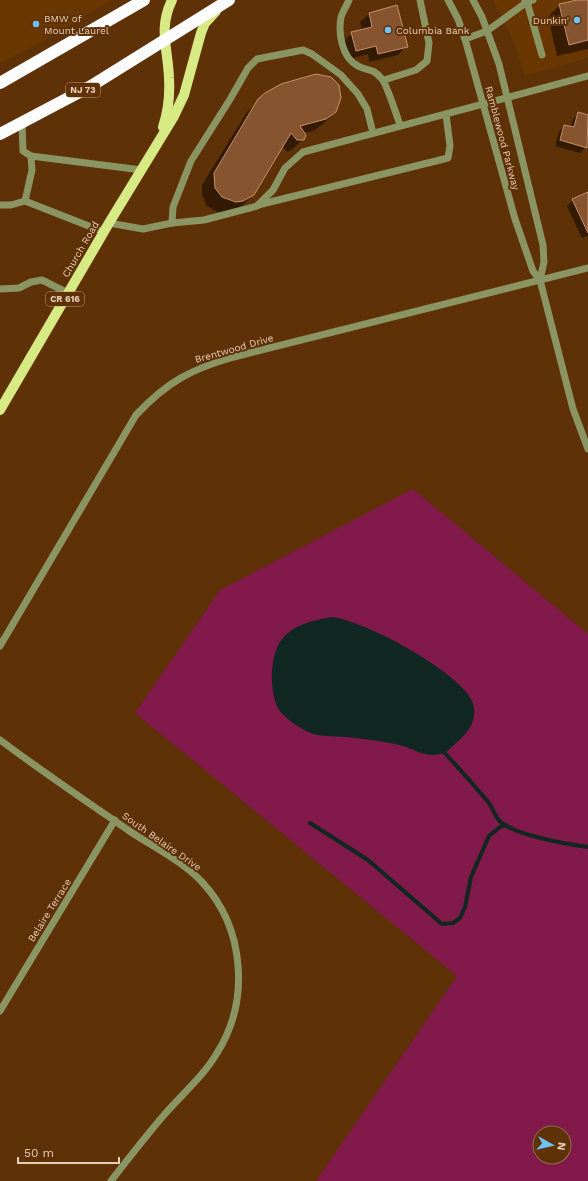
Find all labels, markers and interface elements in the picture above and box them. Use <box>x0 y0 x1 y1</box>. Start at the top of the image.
place label: BMW of Mount Laurel <box>44 13 109 36</box>
place label: Dunkin' <box>533 15 569 26</box>
marker: Dunkin' <box>572 15 582 25</box>
marker: BMW of Mount Laurel <box>31 19 41 29</box>
marker: Columbia Bank <box>383 25 393 35</box>
place label: Columbia Bank <box>396 25 470 36</box>
road number: NJ 73 <box>66 83 100 97</box>
street label: Ramblewood Parkway <box>483 85 522 192</box>
street label: Church Road <box>60 219 101 279</box>
road number: CR 616 <box>46 292 84 306</box>
street label: Brentwood Drive <box>194 332 275 365</box>
street label: South Belaire Drive <box>120 810 204 873</box>
street label: Belaire Terrace <box>26 877 73 944</box>
north arrow <box>532 1125 572 1165</box>
scale bar <box>18 1139 119 1165</box>
text: N <box>554 1141 568 1151</box>
text: 50 m <box>24 1146 54 1160</box>

